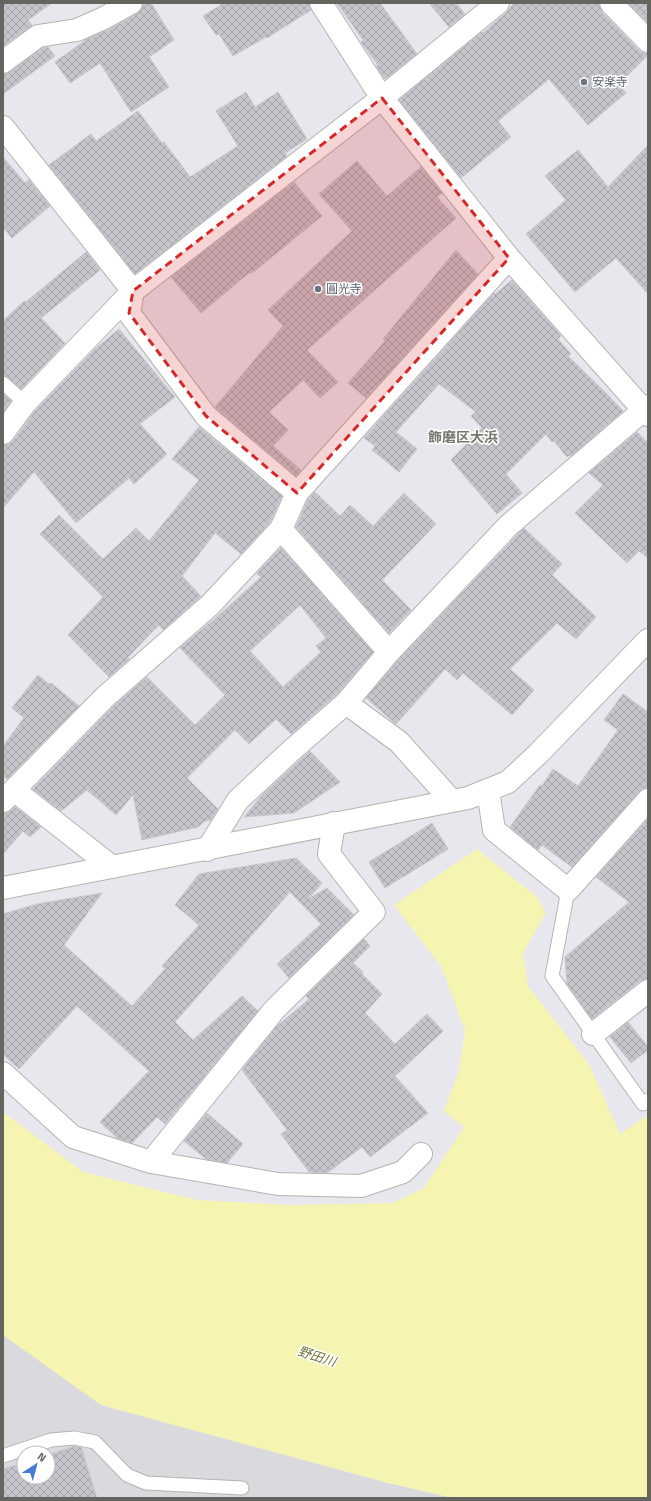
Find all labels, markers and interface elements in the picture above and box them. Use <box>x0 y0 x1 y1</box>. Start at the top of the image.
place label: 安楽寺 <box>592 72 628 91</box>
marker: 安楽寺 <box>579 77 589 87</box>
place label: 圓光寺 <box>326 279 362 298</box>
marker: 圓光寺 <box>313 284 323 294</box>
district label: 飾磨区大浜 <box>428 426 498 447</box>
water label: 野田川 <box>295 1340 341 1372</box>
north arrow <box>16 1445 56 1485</box>
text: N <box>34 1448 50 1466</box>

